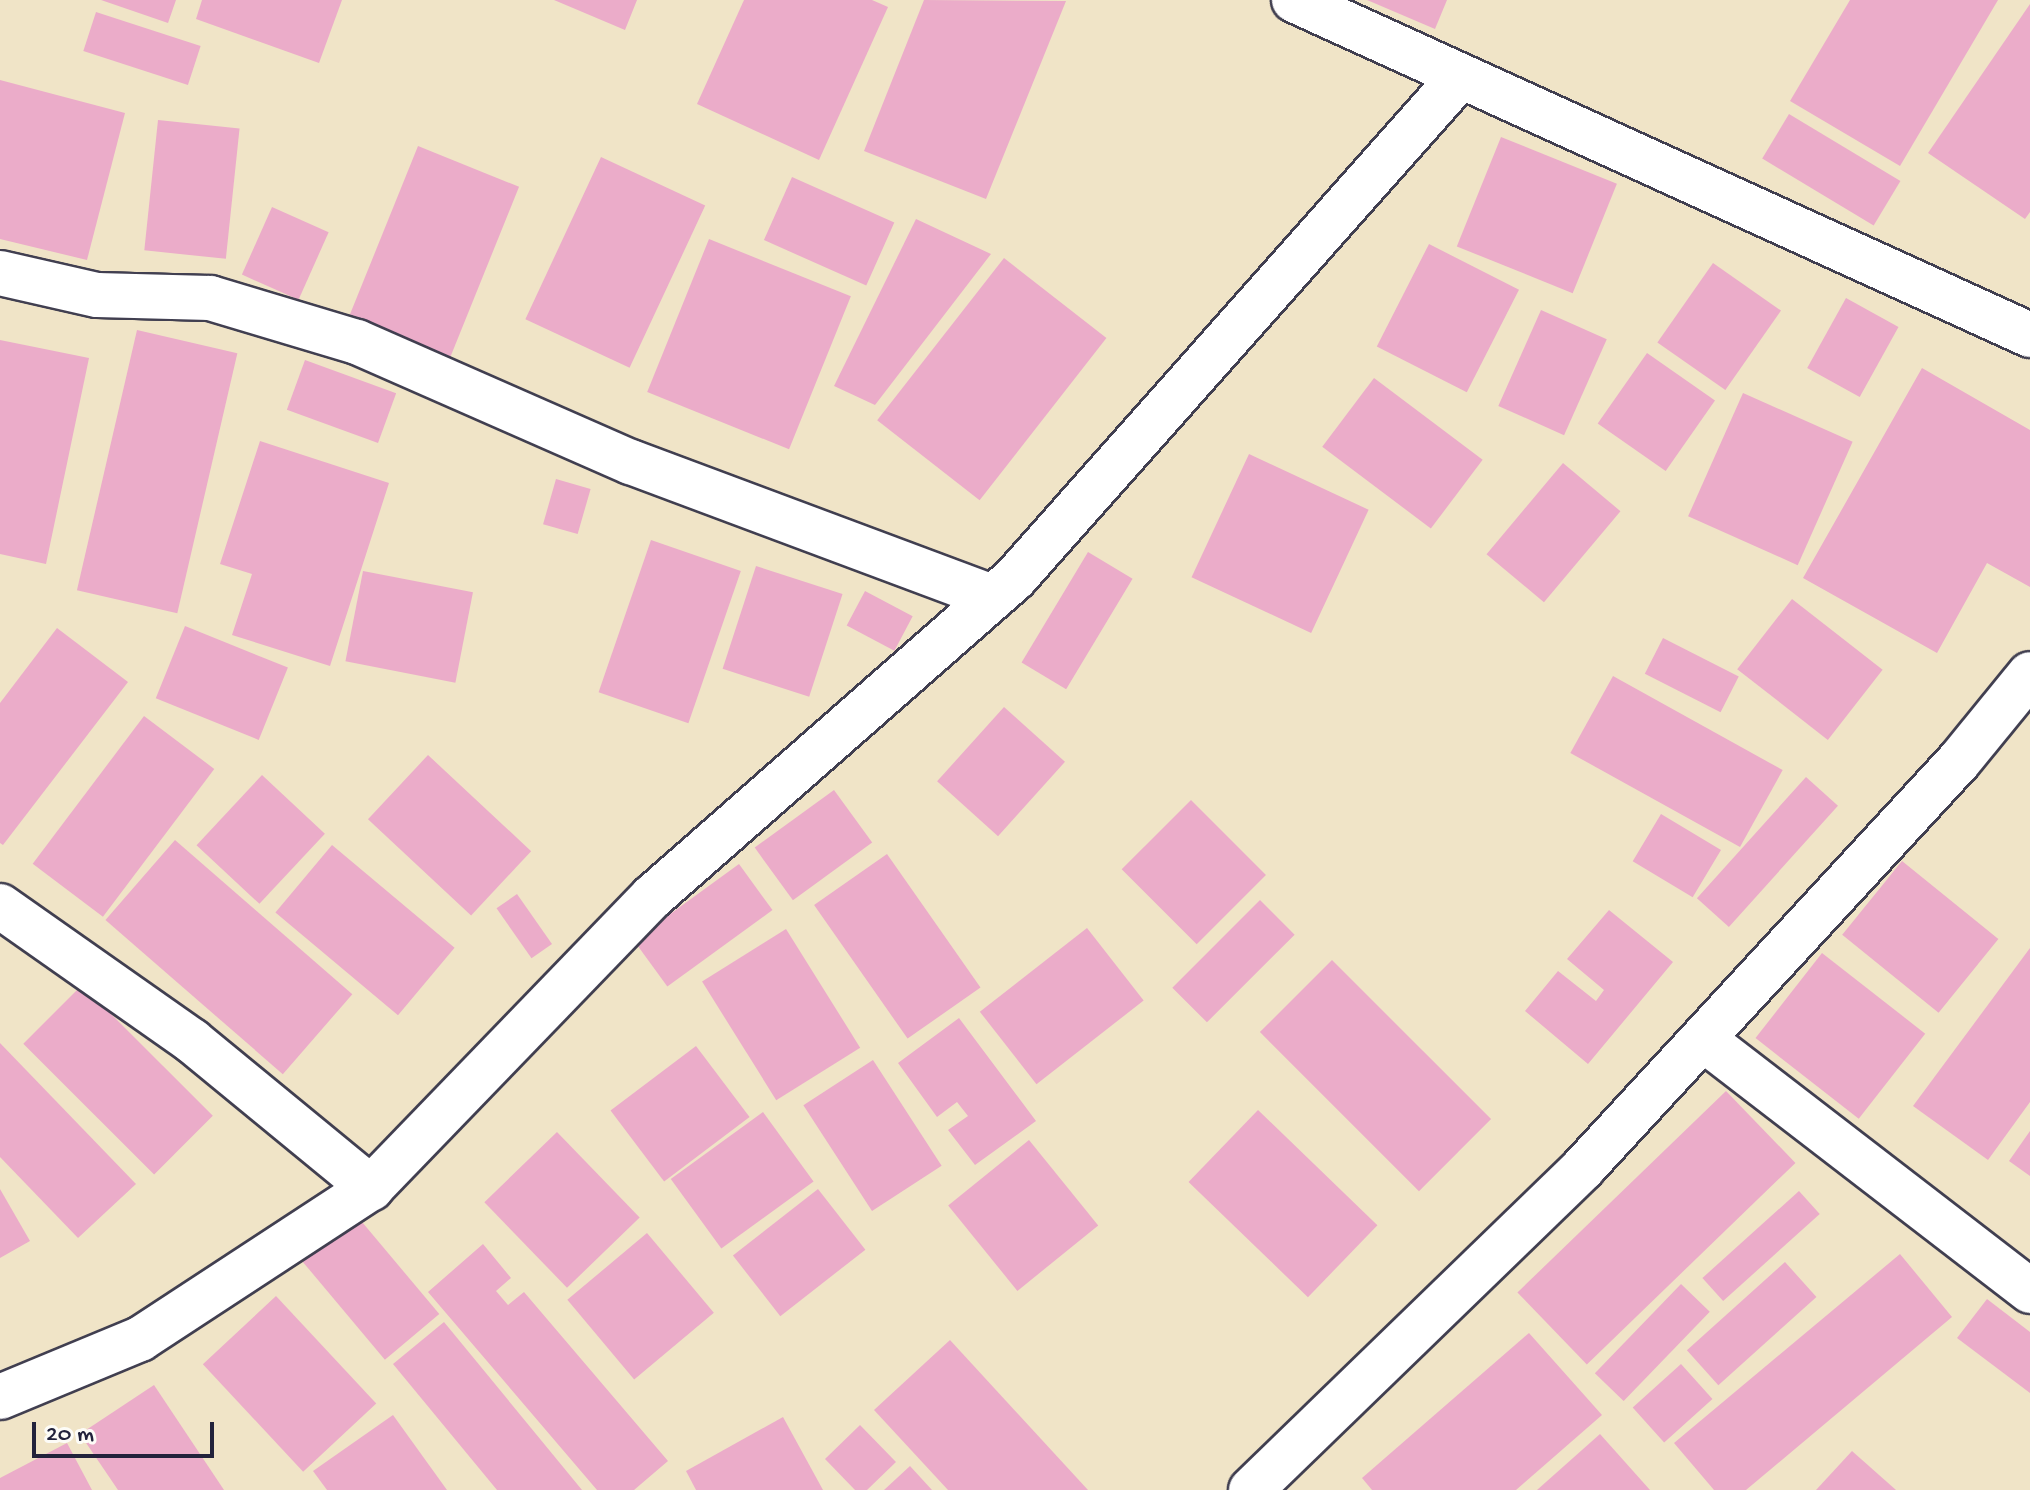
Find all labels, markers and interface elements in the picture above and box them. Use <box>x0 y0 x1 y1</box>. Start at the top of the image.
scale bar <box>36 1406 218 1456</box>
text: 20 m <box>46 1421 94 1450</box>

